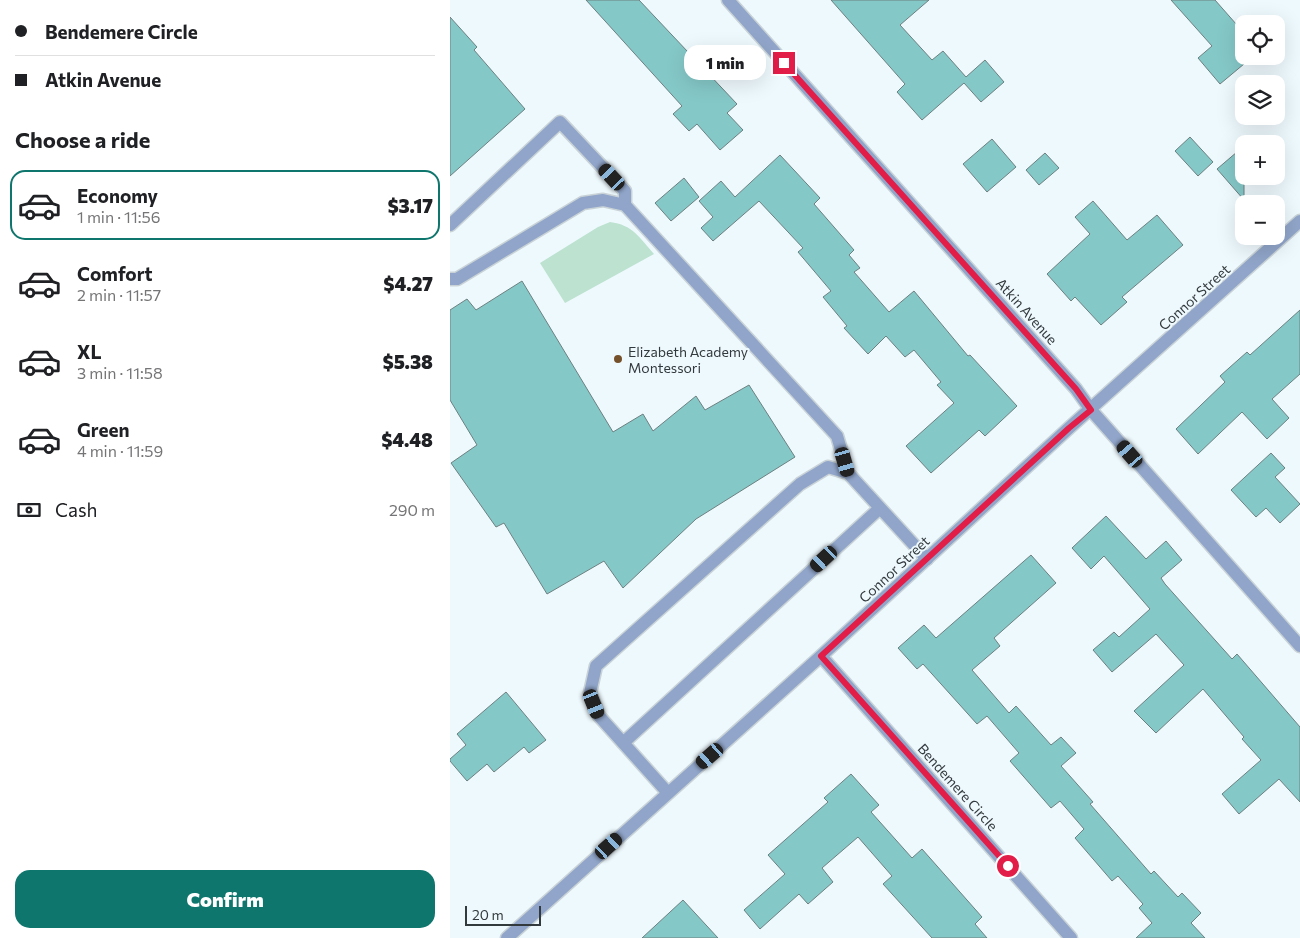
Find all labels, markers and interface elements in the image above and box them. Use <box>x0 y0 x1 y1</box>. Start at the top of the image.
map controls <box>1235 15 1285 245</box>
button: locate <box>1235 15 1285 65</box>
text: Bendemere Circle <box>45 20 198 43</box>
callout: 1 min <box>684 46 766 80</box>
route end <box>773 52 795 74</box>
text: 1 min <box>706 53 744 72</box>
text: Atkin Avenue <box>45 68 161 91</box>
button: layers <box>1235 75 1285 125</box>
text: Choose a ride <box>15 126 150 153</box>
button: + <box>1235 135 1285 185</box>
car <box>596 161 627 193</box>
icon: car <box>17 183 62 228</box>
text: Economy <box>77 184 158 207</box>
text: $3.17 <box>387 194 433 217</box>
button: − <box>1235 195 1285 245</box>
text: 1 min · 11:56 <box>77 207 160 226</box>
street label: Connor Street <box>1155 260 1233 334</box>
icon: car <box>17 261 62 306</box>
text: Comfort <box>77 262 153 285</box>
text: $4.27 <box>383 272 433 295</box>
street label: Atkin Avenue <box>993 274 1061 348</box>
text: 2 min · 11:57 <box>77 285 161 304</box>
icon: car <box>17 339 62 384</box>
text: XL <box>77 340 102 363</box>
place label: Elizabeth Academy Montessori <box>628 343 748 376</box>
text: $5.38 <box>383 350 433 373</box>
marker: Elizabeth Academy Montessori <box>612 353 624 365</box>
text: 3 min · 11:58 <box>77 363 163 382</box>
icon: car <box>17 417 62 462</box>
text: Green <box>77 418 129 441</box>
text: $4.48 <box>381 428 433 451</box>
car <box>1114 438 1145 470</box>
text: 4 min · 11:59 <box>77 441 163 460</box>
car <box>833 446 856 478</box>
icon: cash <box>15 496 43 524</box>
text: Cash <box>55 498 97 521</box>
text: 290 m <box>389 500 435 519</box>
street label: Connor Street <box>855 532 933 606</box>
car <box>807 543 840 575</box>
car <box>581 687 606 721</box>
car <box>693 740 726 772</box>
street label: Bendemere Circle <box>914 740 1002 834</box>
car <box>592 830 625 862</box>
route start <box>997 855 1019 877</box>
button: Confirm <box>15 870 435 928</box>
scale bar <box>465 903 541 926</box>
text: 20 m <box>472 906 504 923</box>

